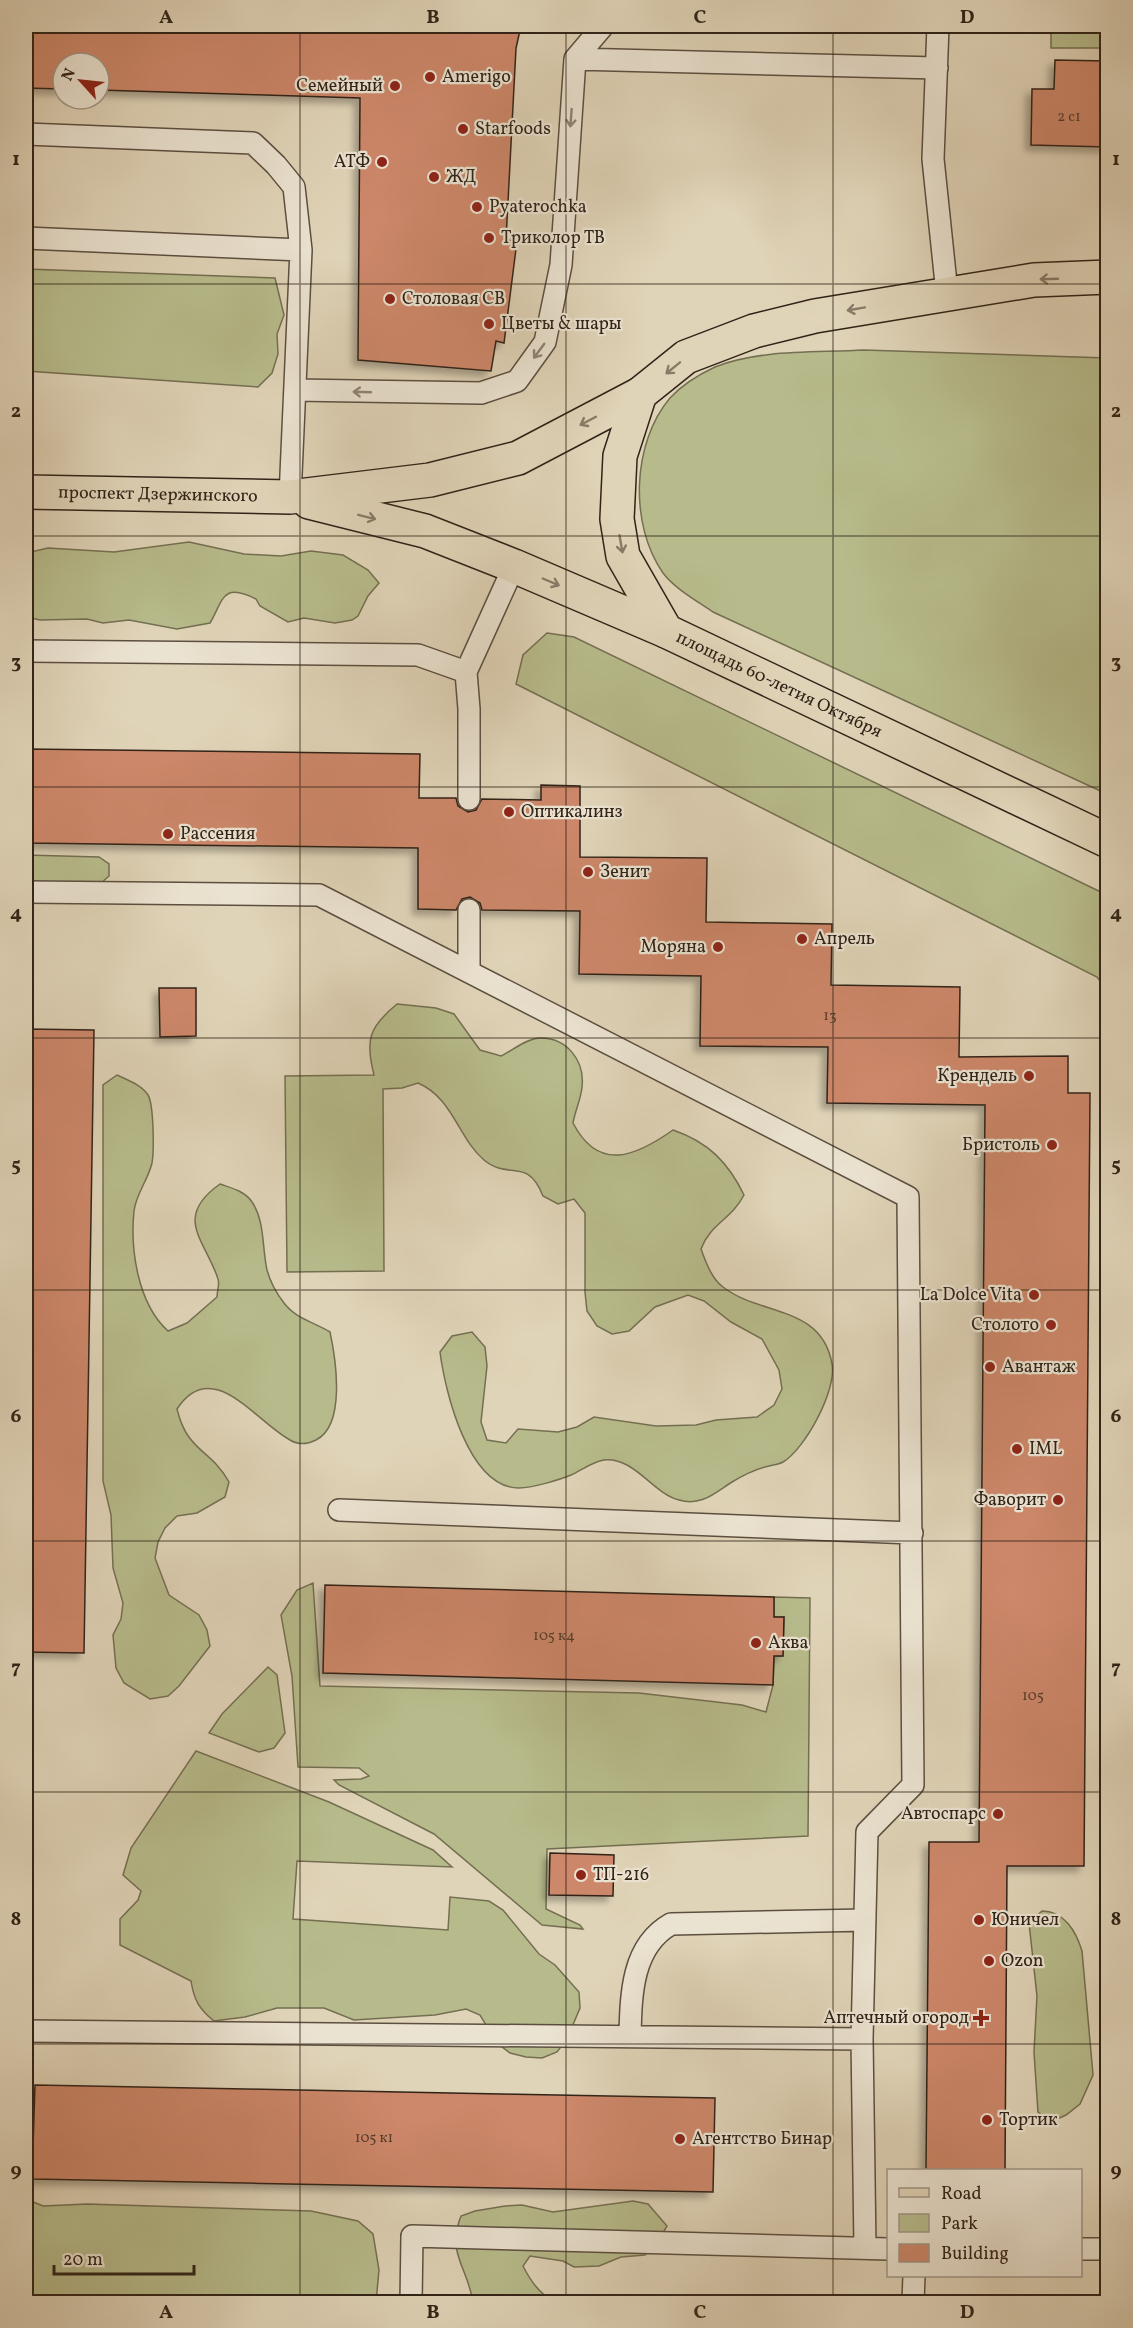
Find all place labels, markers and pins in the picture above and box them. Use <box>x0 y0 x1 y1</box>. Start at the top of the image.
place label: Amerigo <box>442 65 511 90</box>
marker: Amerigo <box>423 70 437 84</box>
place label: Семейный <box>296 74 383 99</box>
marker: Семейный <box>388 79 402 93</box>
place label: Starfoods <box>475 117 551 142</box>
marker: Starfoods <box>456 122 470 136</box>
place label: АТФ <box>334 150 370 175</box>
marker: АТФ <box>375 155 389 169</box>
place label: ЖД <box>446 165 477 190</box>
marker: ЖД <box>427 170 441 184</box>
place label: Pyaterochka <box>489 195 587 220</box>
marker: Pyaterochka <box>470 200 484 214</box>
place label: Триколор ТВ <box>501 226 605 251</box>
marker: Триколор ТВ <box>482 231 496 245</box>
place label: Столовая СВ <box>402 287 505 312</box>
marker: Столовая СВ <box>383 292 397 306</box>
place label: Цветы & шары <box>501 312 622 337</box>
marker: Цветы & шары <box>482 317 496 331</box>
place label: Оптикалинз <box>521 800 623 825</box>
marker: Оптикалинз <box>502 805 516 819</box>
place label: Рассения <box>180 822 255 847</box>
marker: Рассения <box>161 827 175 841</box>
place label: Зенит <box>600 860 650 885</box>
marker: Зенит <box>581 865 595 879</box>
place label: Апрель <box>814 927 875 952</box>
marker: Апрель <box>795 932 809 946</box>
place label: Моряна <box>641 935 706 960</box>
marker: Моряна <box>711 940 725 954</box>
place label: Крендель <box>937 1064 1017 1089</box>
marker: Крендель <box>1022 1069 1036 1083</box>
place label: Бристоль <box>962 1133 1040 1158</box>
marker: Бристоль <box>1045 1138 1059 1152</box>
place label: La Dolce Vita <box>920 1283 1022 1308</box>
marker: La Dolce Vita <box>1027 1288 1041 1302</box>
place label: Столото <box>971 1313 1039 1338</box>
marker: Столото <box>1044 1318 1058 1332</box>
place label: Авантаж <box>1002 1355 1076 1380</box>
marker: Авантаж <box>983 1360 997 1374</box>
place label: IML <box>1029 1437 1062 1462</box>
marker: IML <box>1010 1442 1024 1456</box>
place label: Фаворит <box>974 1488 1046 1513</box>
marker: Фаворит <box>1051 1493 1065 1507</box>
place label: Аква <box>768 1631 808 1656</box>
marker: Аква <box>749 1636 763 1650</box>
place label: Автоспарс <box>901 1802 986 1827</box>
marker: Автоспарс <box>991 1807 1005 1821</box>
place label: ТП-216 <box>593 1863 649 1888</box>
marker: ТП-216 <box>574 1868 588 1882</box>
place label: Юничел <box>991 1908 1059 1933</box>
marker: Юничел <box>972 1913 986 1927</box>
place label: Ozon <box>1001 1949 1044 1974</box>
marker: Ozon <box>982 1954 996 1968</box>
place label: Аптечный огород <box>824 2006 969 2031</box>
marker: Аптечный огород <box>974 2011 988 2025</box>
place label: Тортик <box>999 2108 1058 2133</box>
marker: Тортик <box>980 2113 994 2127</box>
place label: Агентство Бинар <box>692 2127 832 2152</box>
marker: Агентство Бинар <box>673 2132 687 2146</box>

